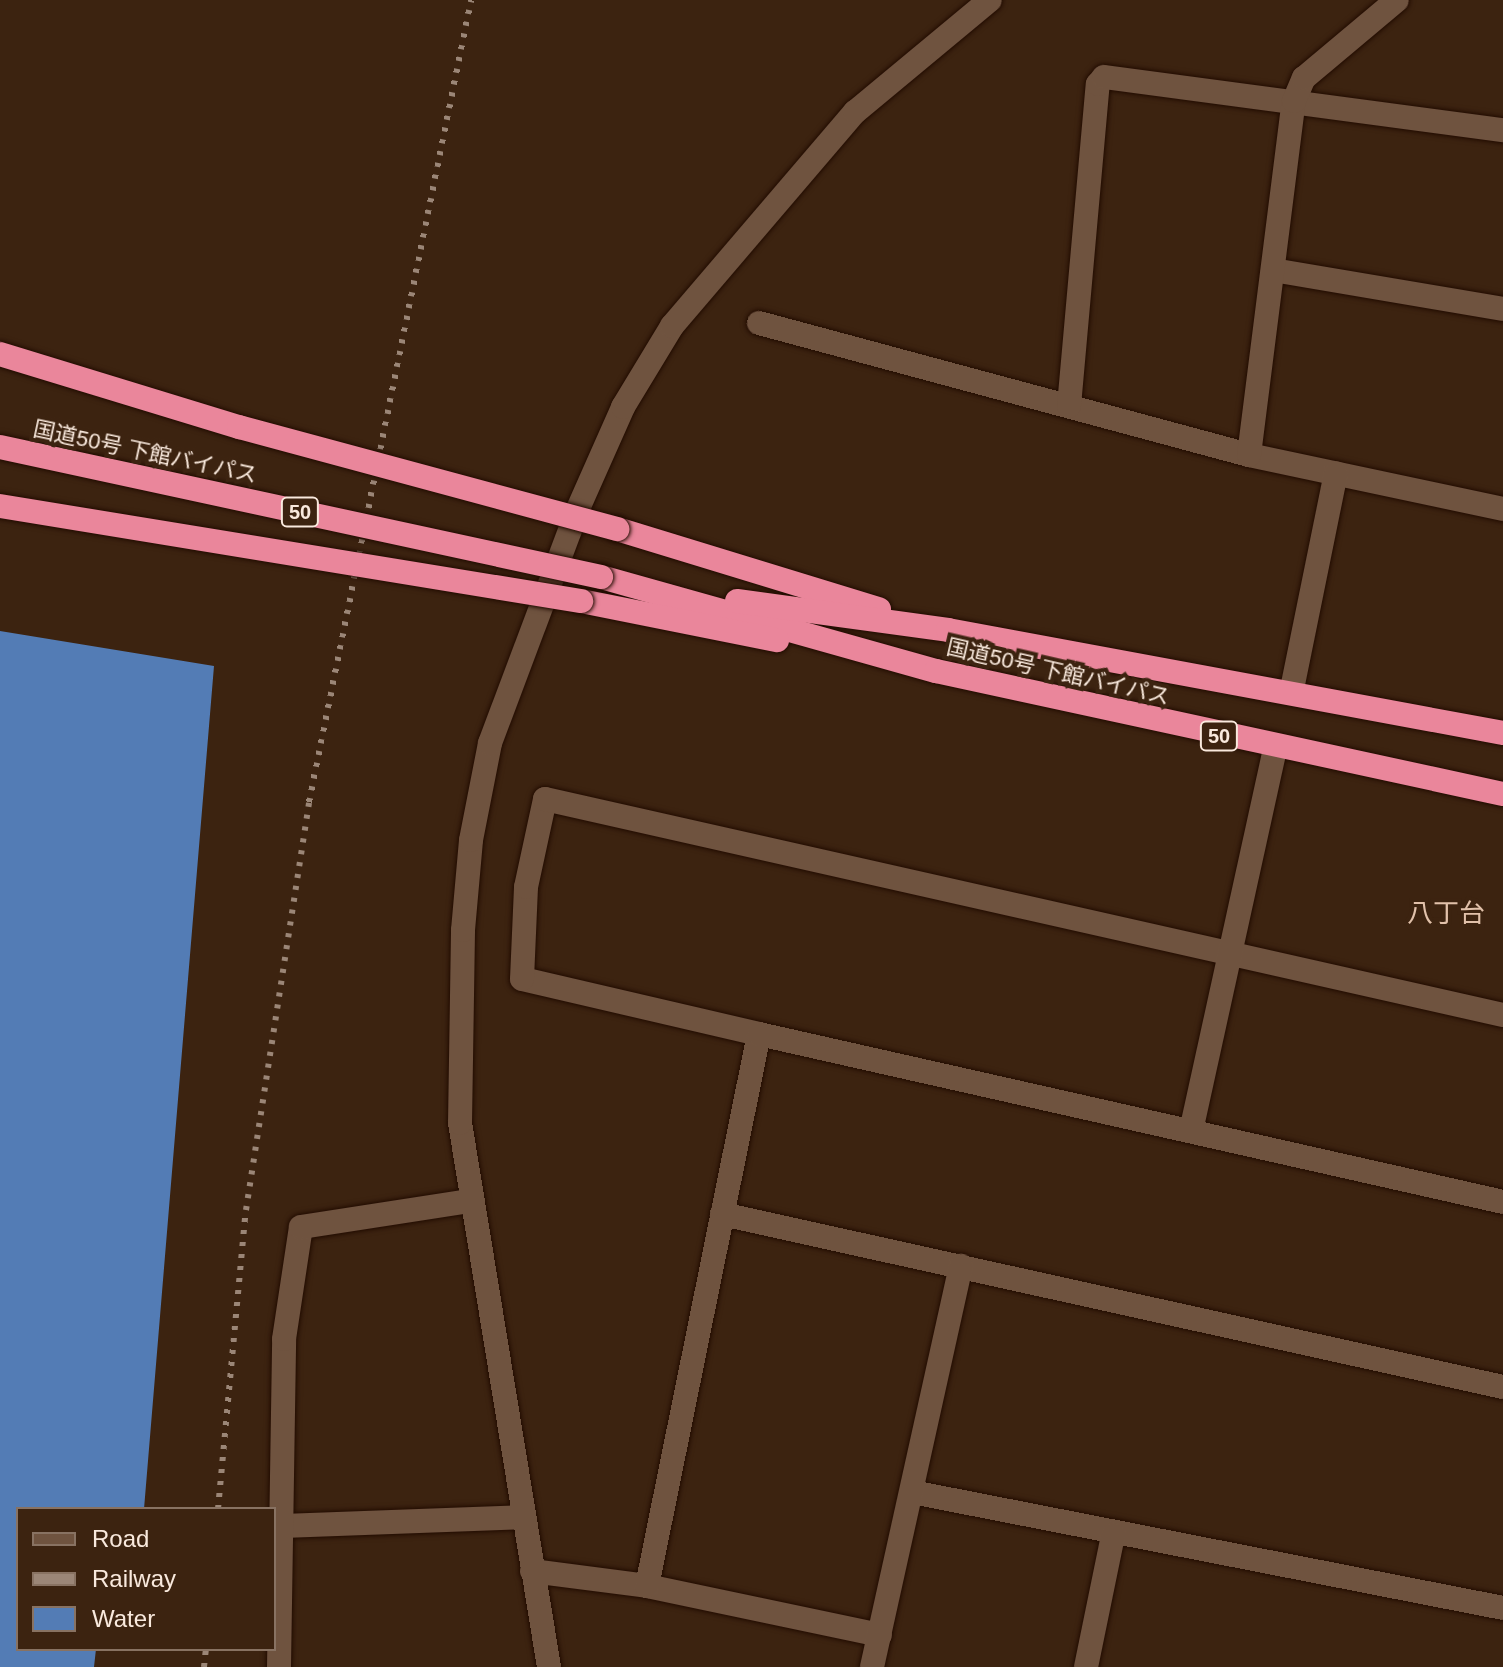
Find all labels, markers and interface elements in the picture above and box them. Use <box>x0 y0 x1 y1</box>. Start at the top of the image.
street label: 国道50号 下館バイパス <box>30 415 260 489</box>
road number: 50 <box>280 496 320 528</box>
street label: 国道50号 下館バイパス <box>944 633 1172 711</box>
road number: 50 <box>1199 720 1239 752</box>
district label: 八丁台 <box>1407 898 1485 930</box>
legend <box>16 1507 276 1651</box>
text: Road <box>92 1525 149 1552</box>
text: Railway <box>92 1565 176 1592</box>
text: Water <box>92 1605 155 1632</box>

